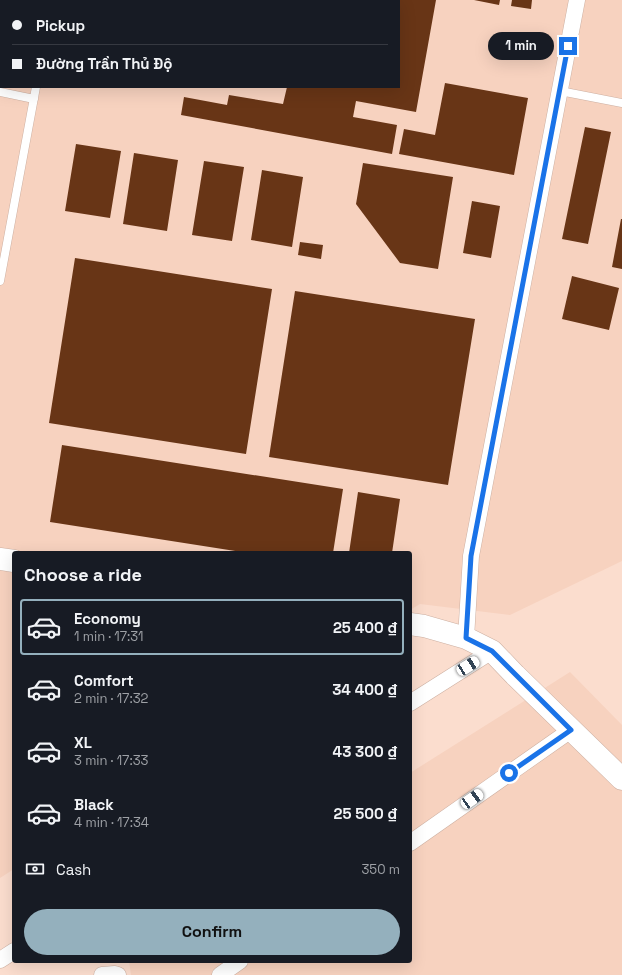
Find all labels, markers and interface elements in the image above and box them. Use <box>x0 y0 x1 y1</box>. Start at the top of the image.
text: Pickup <box>36 16 85 35</box>
callout: 1 min <box>488 32 554 60</box>
text: 1 min <box>505 37 537 54</box>
route end <box>559 37 577 55</box>
text: Đường Trần Thủ Độ <box>36 54 173 73</box>
text: Choose a ride <box>24 563 142 586</box>
icon: car <box>26 609 62 645</box>
text: Economy <box>74 609 141 628</box>
text: 25 400 ₫ <box>333 618 398 637</box>
text: 1 min · 17:31 <box>74 628 143 645</box>
car <box>455 655 481 677</box>
icon: car <box>26 671 62 707</box>
text: Comfort <box>74 671 134 690</box>
text: 34 400 ₫ <box>332 680 398 699</box>
text: 2 min · 17:32 <box>74 690 148 707</box>
icon: car <box>26 733 62 769</box>
text: XL <box>74 733 92 752</box>
text: 43 300 ₫ <box>333 742 398 761</box>
text: 3 min · 17:33 <box>74 752 148 769</box>
route start <box>500 764 518 782</box>
car <box>459 787 485 811</box>
icon: car <box>26 795 62 831</box>
text: Black <box>74 795 114 814</box>
text: 25 500 ₫ <box>333 804 398 823</box>
text: 4 min · 17:34 <box>74 814 149 831</box>
icon: cash <box>24 858 46 880</box>
text: Cash <box>56 860 91 879</box>
text: 350 m <box>362 861 400 878</box>
button: Confirm <box>24 909 400 955</box>

